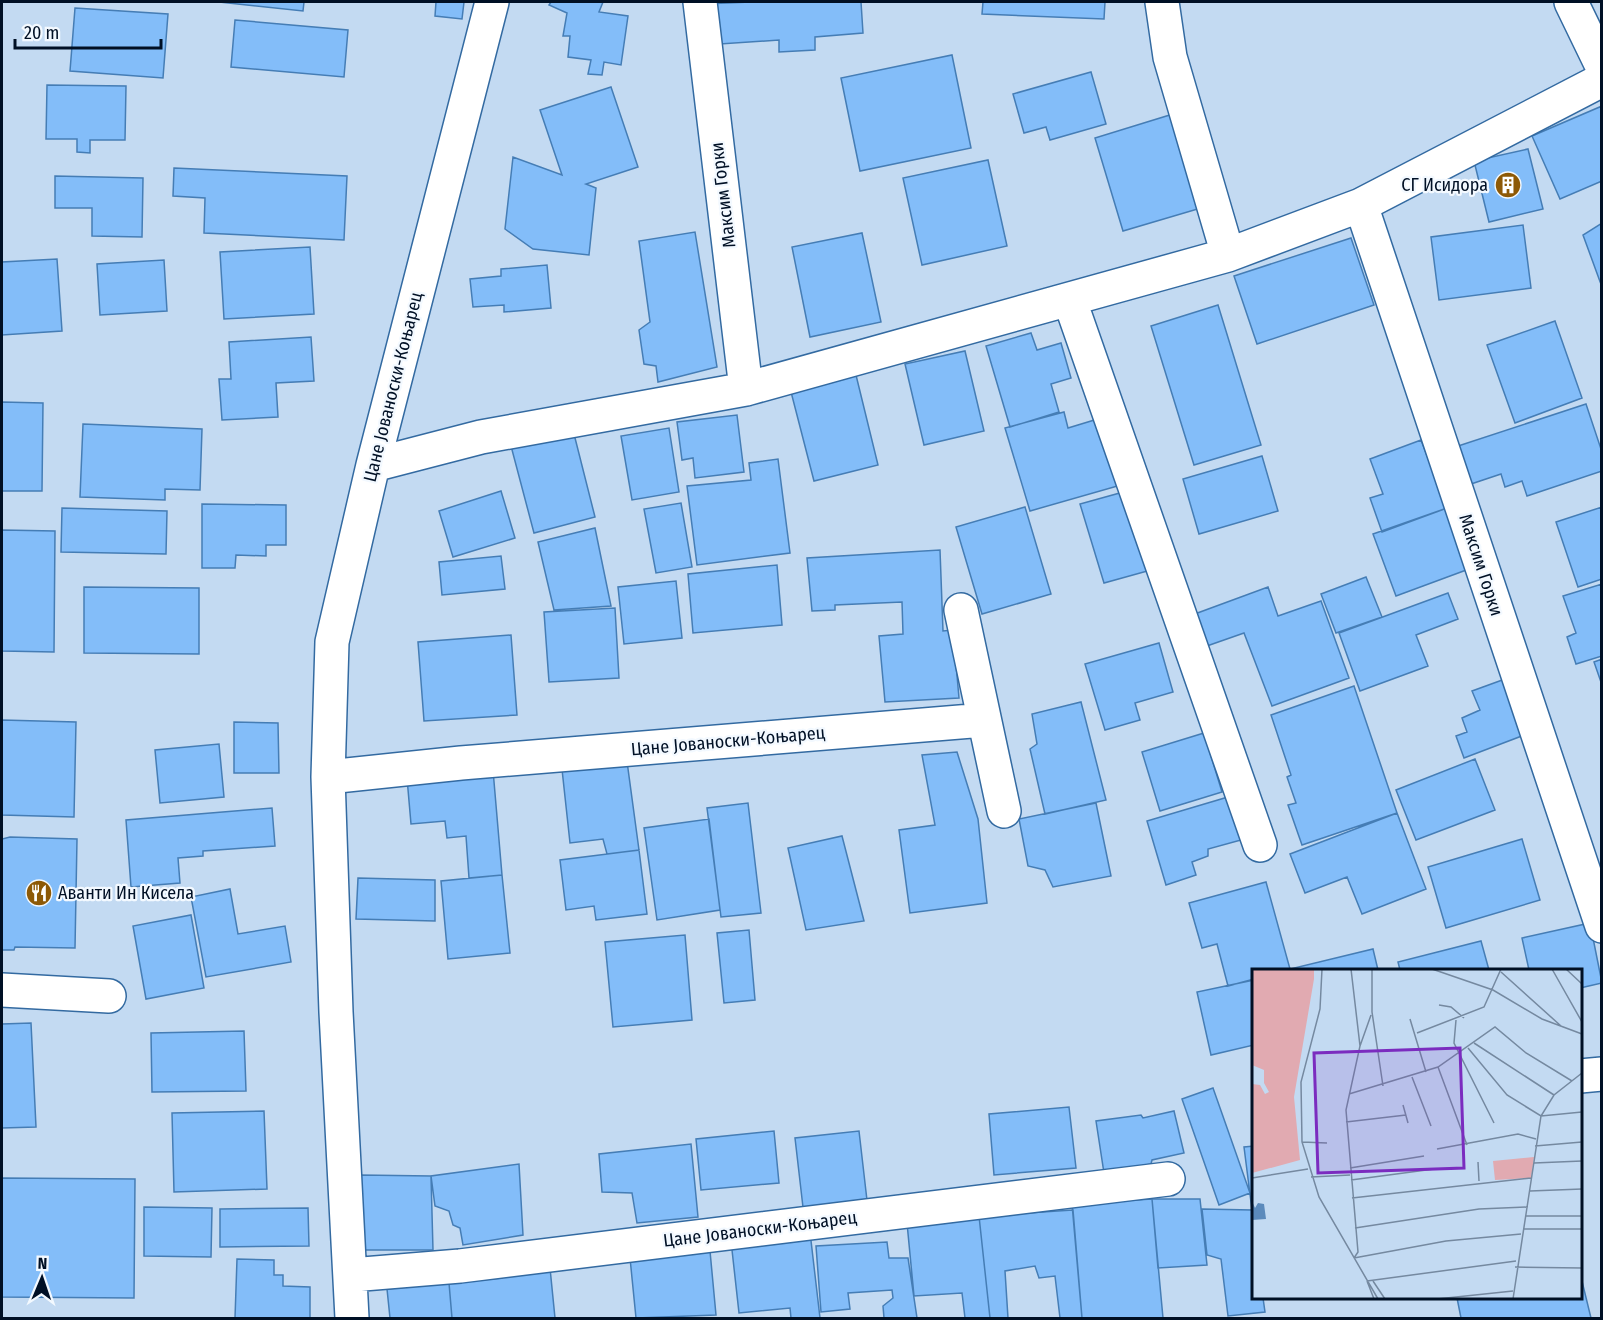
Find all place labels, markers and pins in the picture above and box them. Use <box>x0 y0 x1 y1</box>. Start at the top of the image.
building icon: СГ Исидора <box>1493 170 1523 200</box>
place label: СГ Исидора <box>1401 174 1488 196</box>
restaurant icon: Аванти Ин Кисела <box>24 878 54 908</box>
place label: Аванти Ин Кисела <box>58 882 194 904</box>

